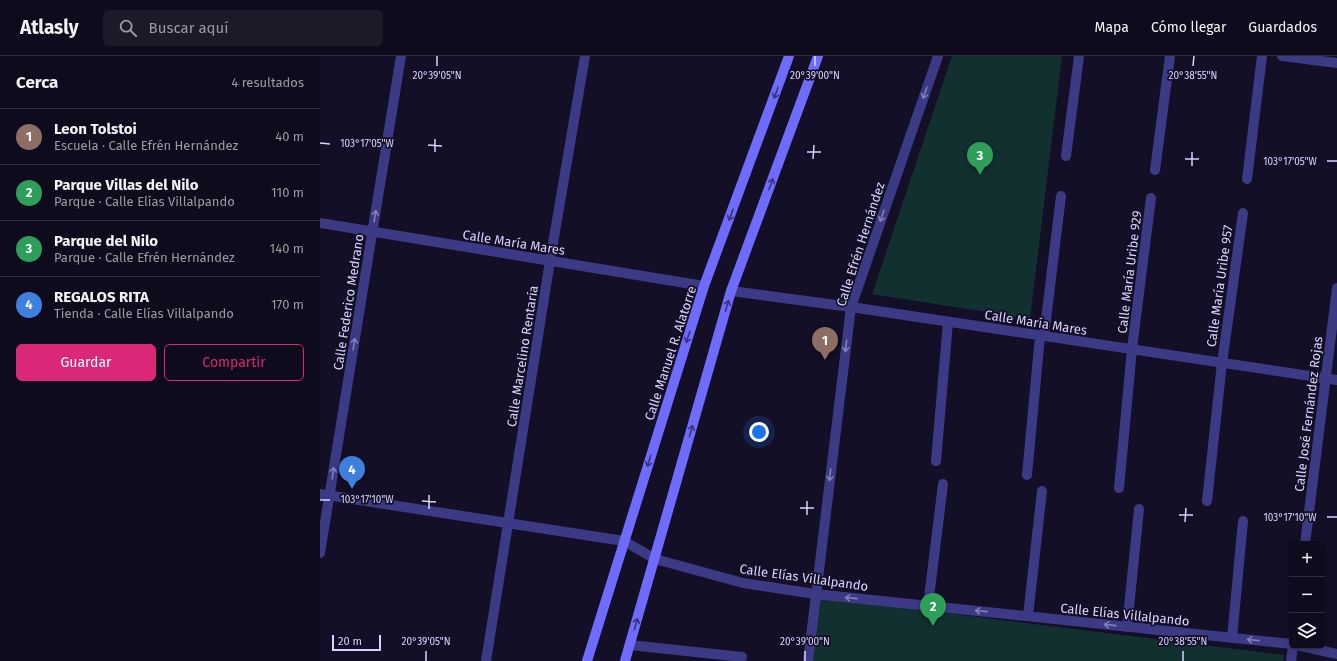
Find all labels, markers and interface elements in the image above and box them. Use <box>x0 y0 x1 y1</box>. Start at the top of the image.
search box <box>103 10 383 46</box>
text: Atlasly <box>20 16 79 39</box>
icon: search <box>117 17 139 39</box>
text: Buscar aquí <box>149 19 229 37</box>
text: Mapa <box>1095 19 1129 36</box>
text: Cómo llegar <box>1151 19 1226 36</box>
text: Guardados <box>1248 19 1317 36</box>
text: 20°39'05"N <box>412 70 462 82</box>
text: 20°39'00"N <box>790 70 840 82</box>
text: 20°38'55"N <box>1169 70 1217 82</box>
text: Cerca <box>16 72 58 93</box>
text: 4 resultados <box>231 75 304 90</box>
one-way arrow <box>771 86 779 98</box>
one-way arrow <box>921 86 928 99</box>
text: Leon Tolstoi <box>54 120 137 138</box>
text: 1 <box>26 129 32 144</box>
text: 40 m <box>275 129 304 144</box>
text: Escuela · Calle Efrén Hernández <box>54 138 238 153</box>
text: 103°17'05"W <box>340 138 394 150</box>
pin: 3 <box>967 142 993 175</box>
text: 103°17'05"W <box>1263 156 1317 168</box>
text: Parque Villas del Nilo <box>54 176 199 194</box>
one-way arrow <box>768 177 775 190</box>
street label: Calle Efrén Hernández <box>833 180 888 308</box>
text: 2 <box>26 185 32 200</box>
text: 110 m <box>271 185 304 200</box>
text: Parque · Calle Elías Villalpando <box>54 194 235 209</box>
one-way arrow <box>726 208 734 220</box>
one-way arrow <box>878 209 886 221</box>
one-way arrow <box>371 210 379 223</box>
street label: Calle María Uribe 929 <box>1115 210 1145 334</box>
street label: Calle María Uribe 957 <box>1204 224 1236 348</box>
street label: Calle María Mares <box>462 227 566 258</box>
text: Parque del Nilo <box>54 232 158 250</box>
street label: Calle Federico Medrano <box>330 233 367 371</box>
text: 3 <box>26 241 32 256</box>
text: 140 m <box>270 241 304 256</box>
text: Parque · Calle Efrén Hernández <box>54 250 235 265</box>
street label: Calle Marcelino Rentaría <box>504 284 541 428</box>
street label: Calle Manuel R. Alatorre <box>642 284 699 422</box>
text: REGALOS RITA <box>54 288 149 306</box>
text: 4 <box>25 297 33 312</box>
text: 170 m <box>271 297 304 312</box>
one-way arrow <box>724 300 731 313</box>
text: Tienda · Calle Elías Villalpando <box>54 306 234 321</box>
street label: Calle María Mares <box>984 307 1088 338</box>
pin: 1 <box>812 327 838 360</box>
one-way arrow <box>684 331 691 344</box>
street label: Calle José Fernández Rojas <box>1292 335 1325 493</box>
one-way arrow <box>350 338 358 351</box>
one-way arrow <box>842 339 850 352</box>
button: Guardar <box>16 344 156 381</box>
button: Compartir <box>164 344 304 381</box>
your location <box>749 422 769 442</box>
one-way arrow <box>688 425 695 438</box>
one-way arrow <box>645 455 652 468</box>
pin: 4 <box>339 456 365 489</box>
one-way arrow <box>329 467 337 480</box>
one-way arrow <box>826 468 834 481</box>
text: 103°17'10"W <box>340 494 394 506</box>
text: 103°17'10"W <box>1263 512 1317 524</box>
map controls <box>1289 541 1325 649</box>
button: + <box>1289 541 1325 577</box>
street label: Calle Elías Villalpando <box>739 561 869 594</box>
button: − <box>1289 577 1325 613</box>
pin: 2 <box>920 593 946 626</box>
one-way arrow <box>845 594 858 602</box>
street label: Calle Elías Villalpando <box>1060 600 1190 629</box>
one-way arrow <box>975 608 988 615</box>
button: layers <box>1289 613 1325 649</box>
one-way arrow <box>633 617 640 630</box>
one-way arrow <box>1104 621 1117 629</box>
scale bar <box>332 633 381 652</box>
text: 20 m <box>338 635 362 648</box>
text: 20°39'05"N <box>401 636 451 648</box>
text: 20°39'00"N <box>780 636 830 648</box>
text: 20°38'55"N <box>1159 636 1207 648</box>
one-way arrow <box>1247 636 1260 644</box>

